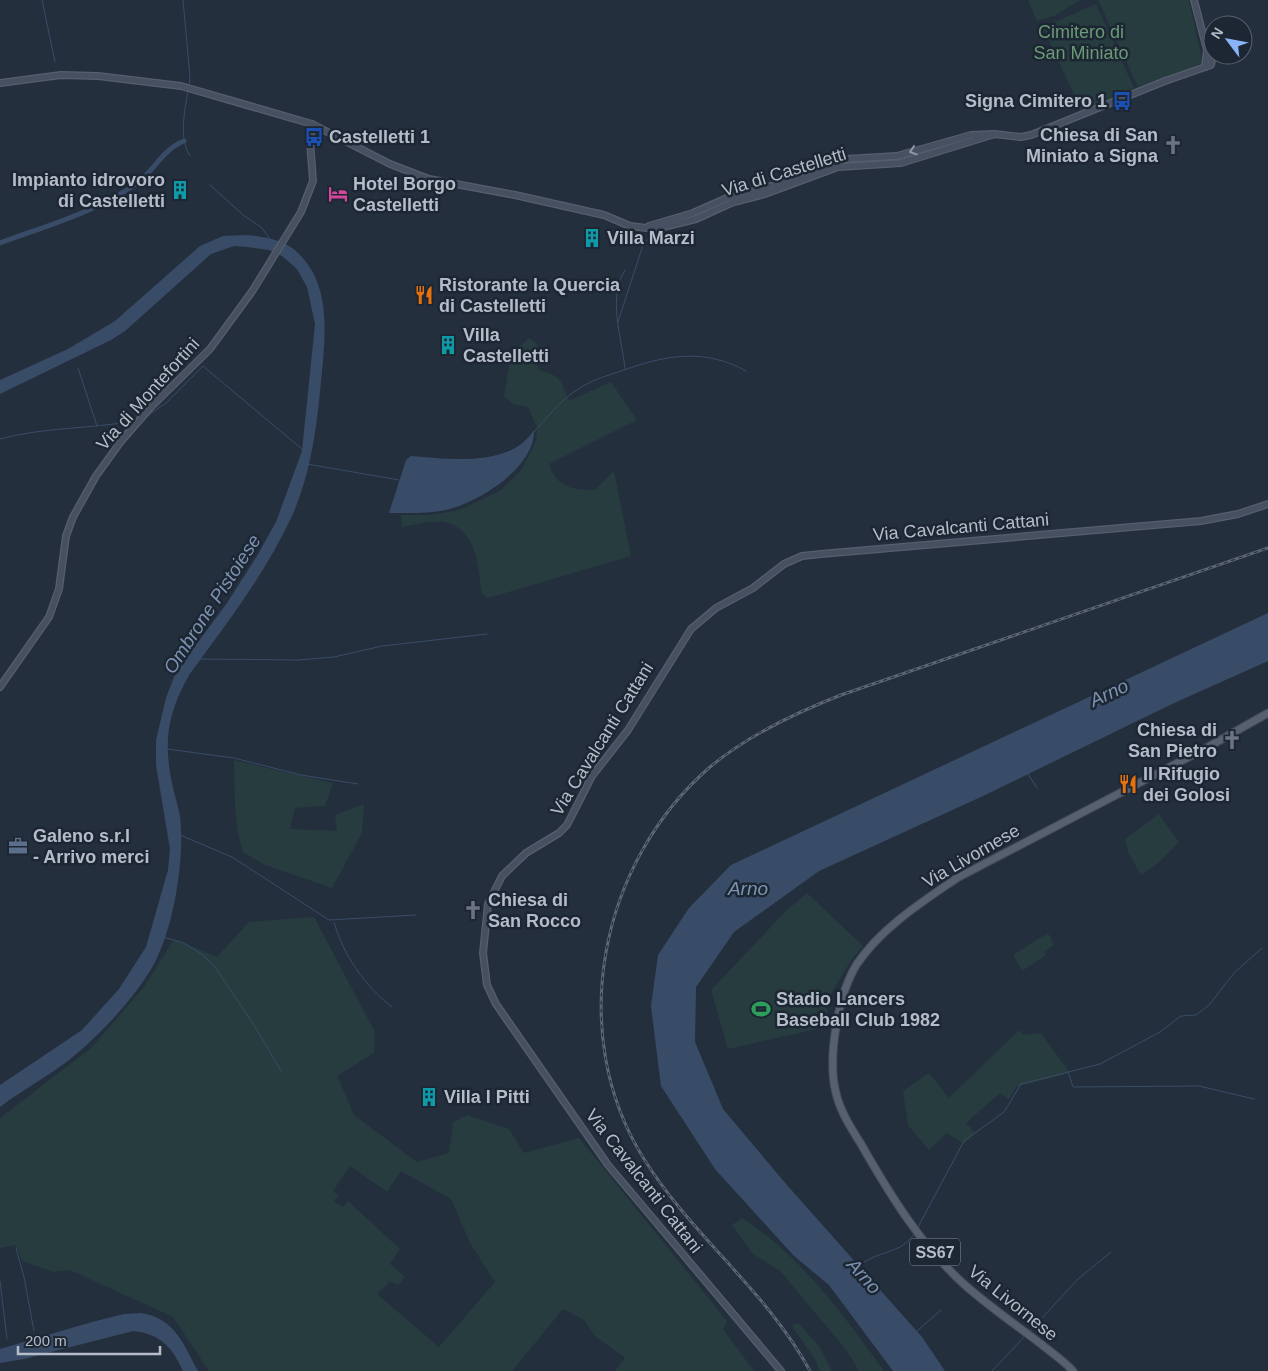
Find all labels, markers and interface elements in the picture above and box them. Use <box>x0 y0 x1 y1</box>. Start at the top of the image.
north arrow <box>1203 15 1253 65</box>
park label: Cimitero di San Miniato <box>1033 22 1129 63</box>
text: N <box>1208 25 1226 42</box>
bus stop icon: Signa Cimitero 1 <box>1111 90 1133 112</box>
place label: Signa Cimitero 1 <box>965 91 1107 111</box>
place label: Chiesa di San Miniato a Signa <box>1026 125 1159 166</box>
bus stop icon: Castelletti 1 <box>303 126 325 148</box>
place label: Castelletti 1 <box>329 127 430 147</box>
church icon: Chiesa di San Miniato a Signa <box>1162 134 1184 156</box>
street label: Via di Castelletti <box>720 144 848 200</box>
one-way arrow <box>909 146 918 156</box>
place label: Impianto idrovoro di Castelletti <box>12 170 165 211</box>
place label: Hotel Borgo Castelletti <box>353 174 456 215</box>
building icon: Impianto idrovoro di Castelletti <box>169 179 191 201</box>
hotel icon: Hotel Borgo Castelletti <box>327 183 349 205</box>
building icon: Villa Marzi <box>581 227 603 249</box>
place label: Villa Marzi <box>607 228 695 248</box>
place label: Ristorante la Quercia di Castelletti <box>439 275 621 316</box>
restaurant icon: Ristorante la Quercia di Castelletti <box>413 284 435 306</box>
place label: Villa Castelletti <box>463 325 549 366</box>
street label: Via di Montefortini <box>92 334 204 454</box>
building icon: Villa Castelletti <box>437 334 459 356</box>
street label: Via Cavalcanti Cattani <box>872 509 1050 545</box>
water label: Ombrone Pistoiese <box>159 531 265 677</box>
street label: Via Cavalcanti Cattani <box>547 659 657 819</box>
water label: Arno <box>1085 675 1132 711</box>
place label: Chiesa di San Pietro <box>1128 720 1217 761</box>
church icon: Chiesa di San Pietro <box>1221 729 1243 751</box>
place label: Il Rifugio dei Golosi <box>1143 764 1230 805</box>
restaurant icon: Il Rifugio dei Golosi <box>1117 773 1139 795</box>
street label: Via Livornese <box>919 820 1023 892</box>
place label: Galeno s.r.l - Arrivo merci <box>33 826 149 867</box>
office icon: Galeno s.r.l - Arrivo merci <box>7 835 29 857</box>
water label: Arno <box>727 878 768 899</box>
place label: Chiesa di San Rocco <box>488 890 581 931</box>
church icon: Chiesa di San Rocco <box>462 899 484 921</box>
place label: Stadio Lancers Baseball Club 1982 <box>776 989 940 1030</box>
sports icon: Stadio Lancers Baseball Club 1982 <box>750 998 772 1020</box>
building icon: Villa I Pitti <box>418 1086 440 1108</box>
place label: Villa I Pitti <box>444 1087 530 1107</box>
street label: Via Cavalcanti Cattani <box>582 1105 706 1257</box>
road number: SS67 <box>910 1238 960 1266</box>
water label: Arno <box>842 1253 885 1298</box>
street label: Via Livornese <box>964 1261 1062 1345</box>
scale bar <box>18 1324 160 1356</box>
text: 200 m <box>25 1332 67 1349</box>

